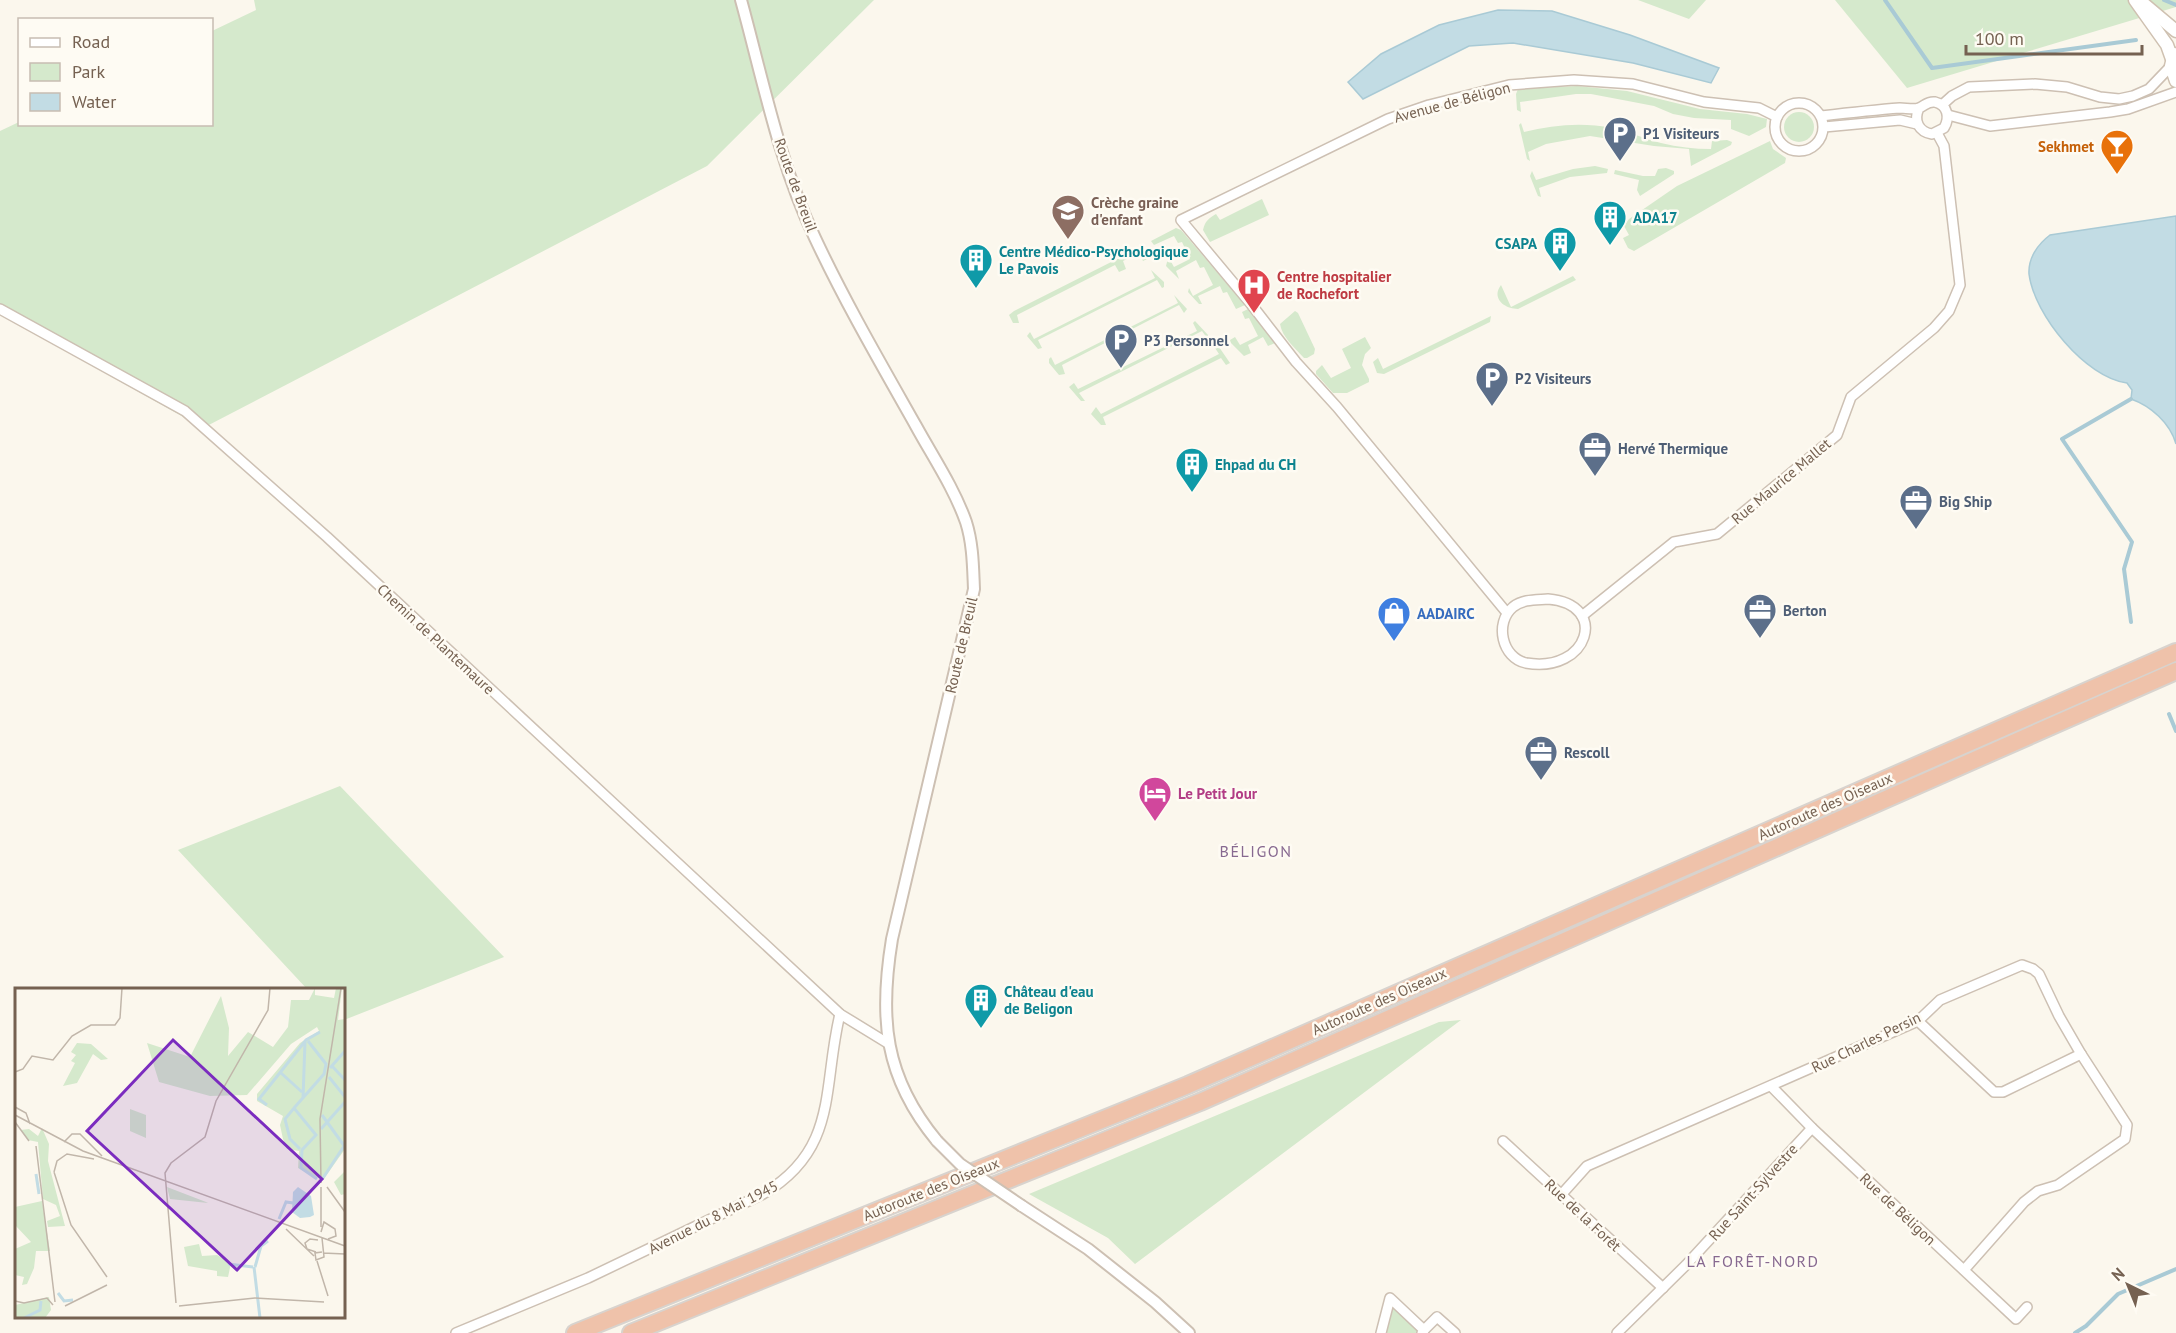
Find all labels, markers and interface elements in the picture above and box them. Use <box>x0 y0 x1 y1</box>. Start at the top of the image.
legend <box>18 18 213 126</box>
scale bar <box>1966 18 2142 56</box>
text: 100 m <box>1975 27 2024 50</box>
text: Road <box>72 30 110 53</box>
text: Park <box>72 60 105 83</box>
street label: Avenue de Béligon <box>1392 77 1512 127</box>
text: Water <box>72 90 116 113</box>
parking icon: P1 Visiteurs <box>1602 115 1638 162</box>
place label: P1 Visiteurs <box>1643 124 1719 143</box>
bar icon: Sekhmet <box>2099 128 2135 175</box>
street label: Route de Breuil <box>770 135 822 235</box>
place label: Sekhmet <box>2038 137 2095 156</box>
school or university icon: Crèche graine d'enfant <box>1050 193 1086 240</box>
place label: Crèche graine d'enfant <box>1091 193 1179 229</box>
building icon: ADA17 <box>1592 199 1628 246</box>
place label: ADA17 <box>1633 208 1677 227</box>
building icon: CSAPA <box>1542 225 1578 272</box>
place label: CSAPA <box>1495 234 1538 253</box>
building icon: Centre Médico-Psychologique Le Pavois <box>958 242 994 289</box>
place label: Centre Médico-Psychologique Le Pavois <box>999 242 1189 278</box>
hospital icon: Centre hospitalier de Rochefort <box>1236 267 1272 314</box>
place label: Centre hospitalier de Rochefort <box>1277 267 1392 303</box>
parking icon: P3 Personnel <box>1103 322 1139 369</box>
place label: P3 Personnel <box>1144 331 1229 350</box>
parking icon: P2 Visiteurs <box>1474 360 1510 407</box>
place label: P2 Visiteurs <box>1515 369 1591 388</box>
office icon: Hervé Thermique <box>1577 430 1613 477</box>
street label: Rue Maurice Mallet <box>1727 434 1835 528</box>
place label: Hervé Thermique <box>1618 439 1728 458</box>
building icon: Ehpad du CH <box>1174 446 1210 493</box>
place label: Ehpad du CH <box>1215 455 1296 474</box>
office icon: Big Ship <box>1898 483 1934 530</box>
place label: Big Ship <box>1939 492 1992 511</box>
street label: Chemin de Plantemaure <box>373 580 499 698</box>
office icon: Berton <box>1742 592 1778 639</box>
street label: Route de Breuil <box>941 594 981 695</box>
shop icon: AADAIRC <box>1376 595 1412 642</box>
place label: Berton <box>1783 601 1827 620</box>
place label: AADAIRC <box>1417 604 1475 623</box>
office icon: Rescoll <box>1523 734 1559 781</box>
place label: Rescoll <box>1564 743 1610 762</box>
street label: Autoroute des Oiseaux <box>1755 768 1895 844</box>
hotel icon: Le Petit Jour <box>1137 775 1173 822</box>
place label: Le Petit Jour <box>1178 784 1258 803</box>
district label: BÉLIGON <box>1220 841 1292 861</box>
street label: Autoroute des Oiseaux <box>1309 963 1449 1039</box>
building icon: Château d'eau de Beligon <box>963 982 999 1029</box>
place label: Château d'eau de Beligon <box>1004 982 1094 1018</box>
inset map <box>15 988 345 1318</box>
street label: Rue Charles Persin <box>1808 1007 1924 1077</box>
street label: Rue Saint-Sylvestre <box>1704 1139 1802 1245</box>
street label: Autoroute des Oiseaux <box>860 1153 1002 1225</box>
street label: Rue de Béligon <box>1856 1169 1940 1249</box>
street label: Rue de la Forêt <box>1541 1175 1625 1255</box>
street label: Avenue du 8 Mai 1945 <box>645 1176 781 1258</box>
district label: LA FORÊT-NORD <box>1686 1251 1820 1271</box>
north arrow <box>2098 1255 2158 1315</box>
text: N <box>2107 1263 2128 1285</box>

